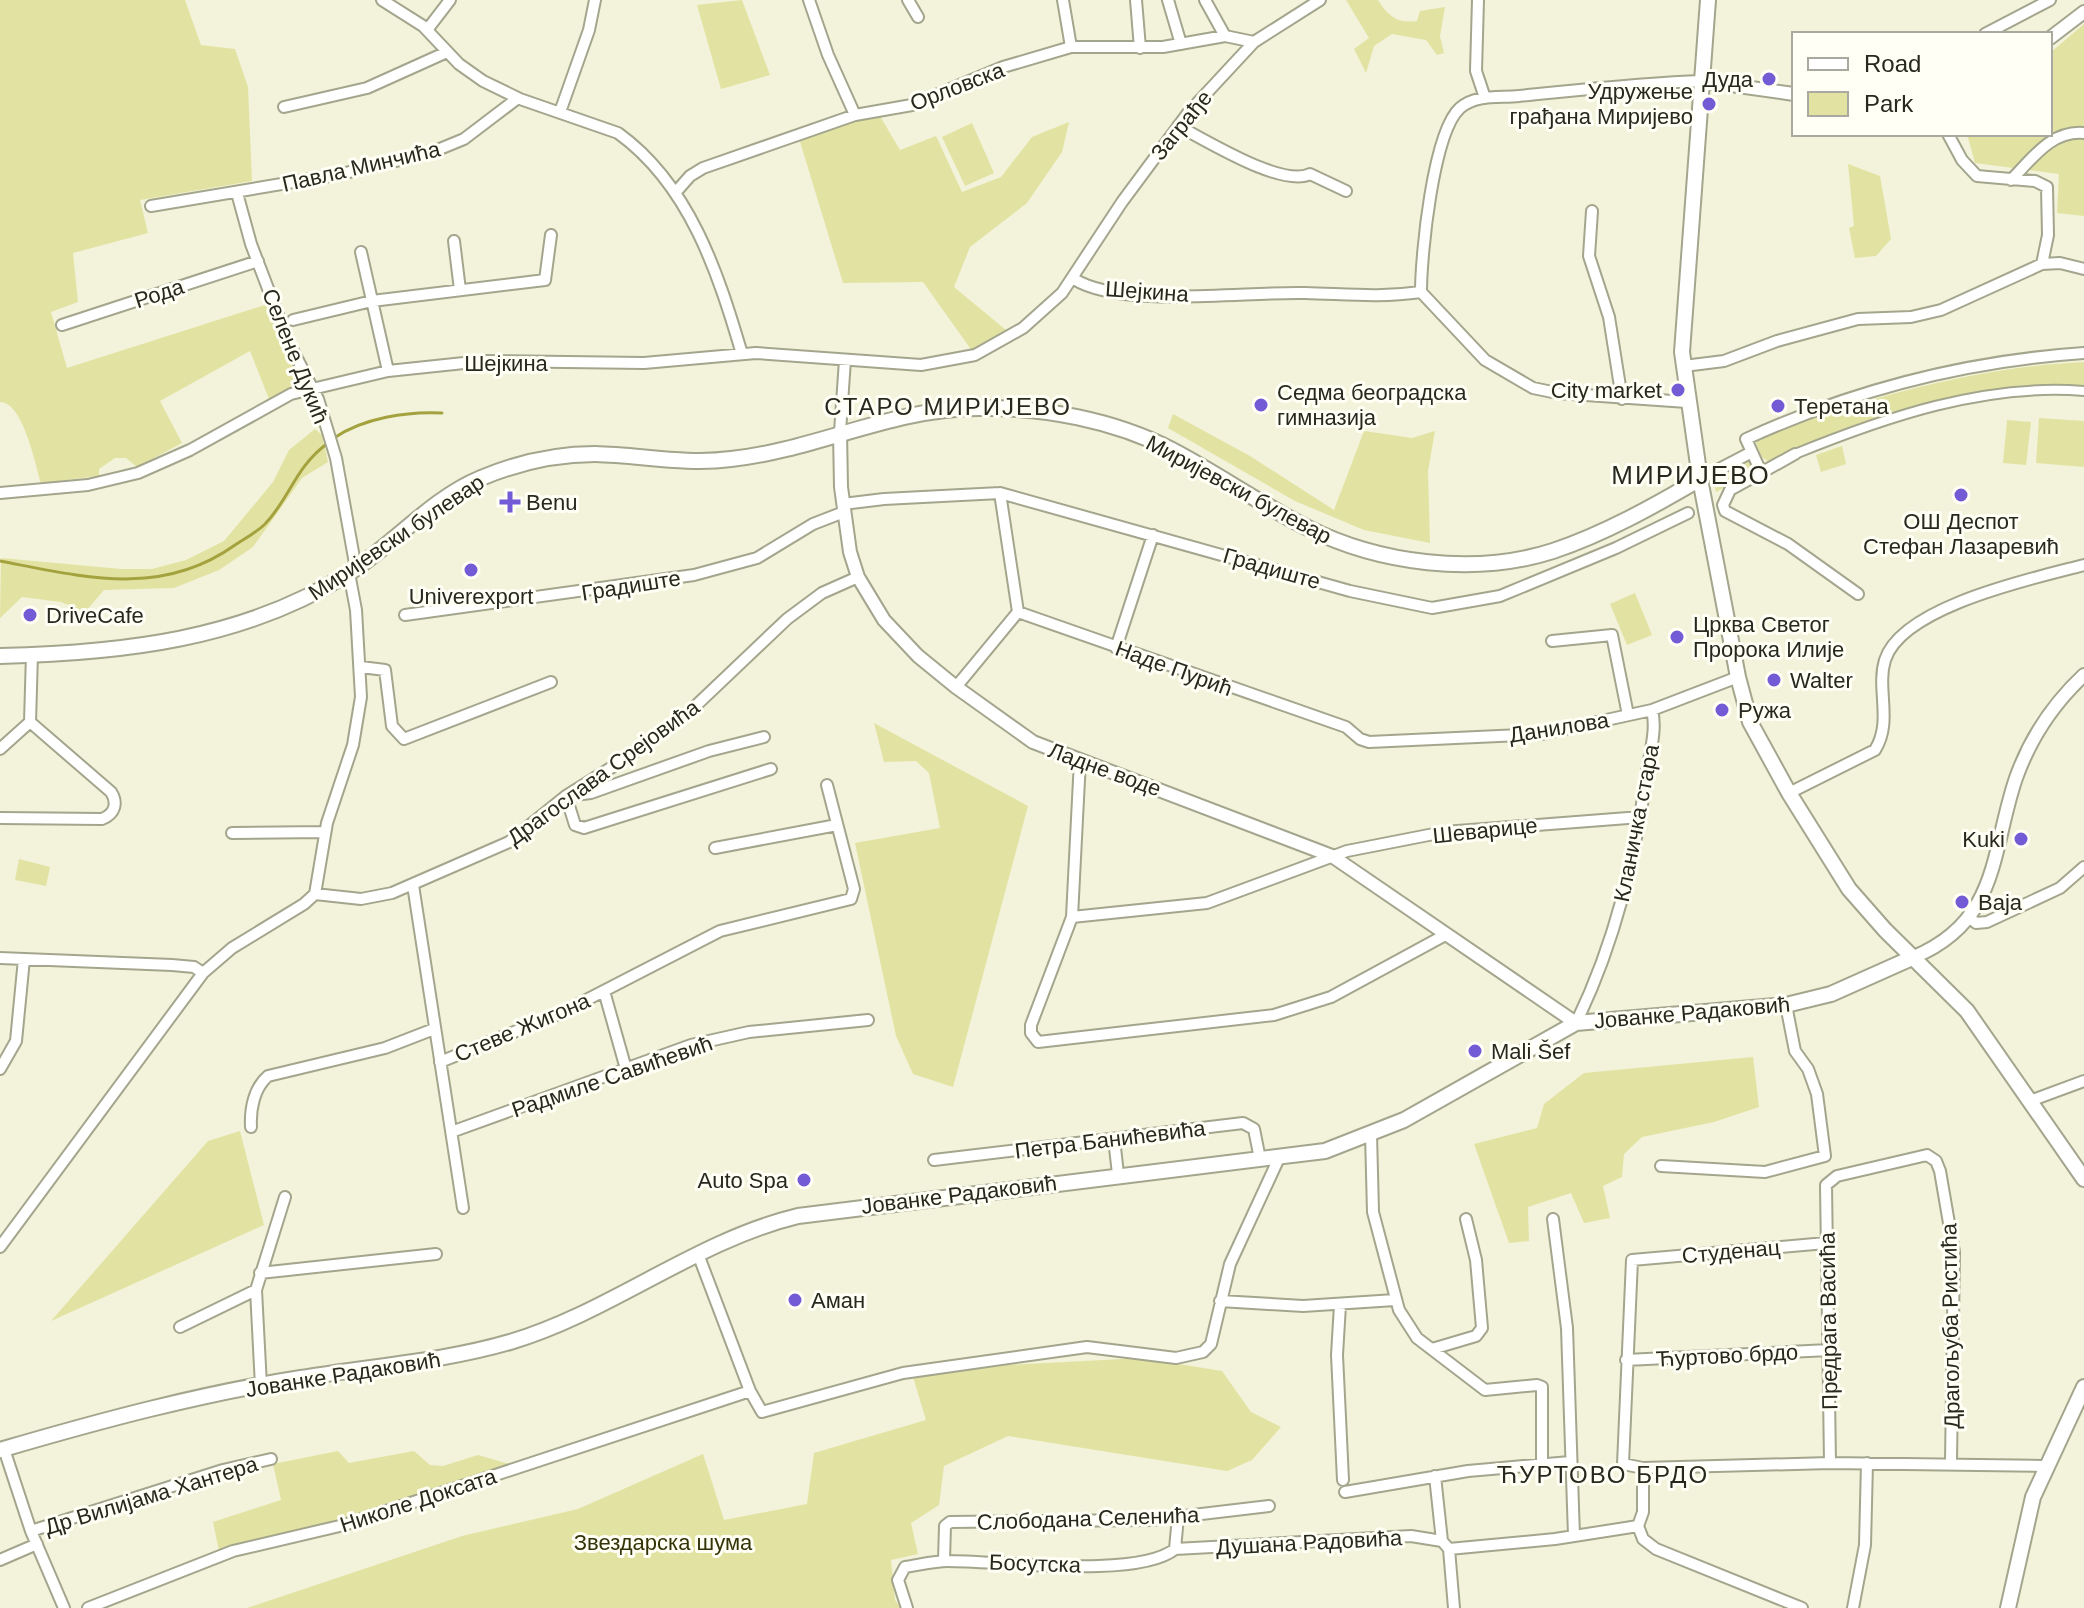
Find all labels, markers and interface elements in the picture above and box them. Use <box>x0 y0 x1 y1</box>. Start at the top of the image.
legend <box>1792 32 2052 136</box>
text: Road <box>1864 50 1921 77</box>
street label: Орловска <box>907 57 1008 116</box>
place label: Дуда <box>1702 67 1754 92</box>
marker: Дуда <box>1760 70 1778 88</box>
place label: Удружење грађана Миријево <box>1510 79 1693 129</box>
street label: Заграђе <box>1146 85 1217 165</box>
text: Park <box>1864 90 1914 117</box>
marker: Удружење грађана Миријево <box>1700 95 1718 113</box>
street label: Павла Минчића <box>280 136 443 197</box>
street label: Рода <box>131 274 188 313</box>
street label: Шејкина <box>1104 276 1190 307</box>
street label: Селене Дукић <box>257 285 334 427</box>
street label: Шејкина <box>464 351 549 376</box>
place label: City market <box>1551 378 1662 403</box>
place label: Седма београдска гимназија <box>1277 380 1467 430</box>
marker: City market <box>1669 381 1687 399</box>
district label: СТАРО МИРИЈЕВО <box>824 393 1072 420</box>
place label: Теретана <box>1794 394 1889 419</box>
marker: Седма београдска гимназија <box>1252 396 1270 414</box>
marker: Теретана <box>1769 397 1787 415</box>
street label: Миријевски булевар <box>1142 430 1336 549</box>
district label: МИРИЈЕВО <box>1611 460 1771 490</box>
street label: Миријевски булевар <box>304 469 489 605</box>
marker: ОШ Деспот Стефан Лазаревић <box>1952 486 1970 504</box>
place label: Benu <box>526 490 577 515</box>
marker: Benu <box>501 493 519 511</box>
place label: ОШ Деспот Стефан Лазаревић <box>1863 509 2059 559</box>
street label: Градиште <box>1220 543 1323 594</box>
marker: Univerexport <box>462 561 480 579</box>
street label: Градиште <box>580 565 682 606</box>
place label: Univerexport <box>409 584 533 609</box>
place label: DriveCafe <box>46 603 144 628</box>
marker: DriveCafe <box>21 606 39 624</box>
place label: Црква Светог Пророка Илије <box>1693 612 1844 662</box>
marker: Црква Светог Пророка Илије <box>1668 628 1686 646</box>
street label: Наде Пурић <box>1112 636 1236 701</box>
place label: Walter <box>1790 668 1853 693</box>
marker: Walter <box>1765 671 1783 689</box>
street label: Драгослава Срејовића <box>503 694 705 850</box>
place label: Ружа <box>1738 698 1792 723</box>
marker: Ружа <box>1713 701 1731 719</box>
street label: Данилова <box>1507 707 1611 748</box>
street label: Ладне воде <box>1045 737 1165 801</box>
street label: Кланичка стара <box>1609 742 1664 904</box>
street label: Шеварице <box>1431 813 1539 848</box>
place label: Kuki <box>1962 827 2005 852</box>
marker: Kuki <box>2012 830 2030 848</box>
place label: Baja <box>1978 890 2023 915</box>
marker: Baja <box>1953 893 1971 911</box>
street label: Стеве Жигона <box>451 987 594 1067</box>
street label: Јованке Радаковић <box>1593 991 1791 1034</box>
street label: Радмиле Савићевић <box>509 1030 716 1123</box>
place label: Mali Šef <box>1491 1039 1571 1064</box>
marker: Mali Šef <box>1466 1042 1484 1060</box>
street label: Петра Банићевића <box>1013 1115 1208 1164</box>
place label: Auto Spa <box>697 1168 789 1193</box>
street label: Јованке Радаковић <box>860 1170 1058 1219</box>
marker: Auto Spa <box>795 1171 813 1189</box>
street label: Драгољуба Ристића <box>1936 1222 1965 1429</box>
street label: Предрага Васића <box>1814 1231 1843 1410</box>
street label: Студенац <box>1681 1235 1782 1268</box>
place label: Аман <box>811 1288 865 1313</box>
marker: Аман <box>786 1291 804 1309</box>
street label: Ћуртово брдо <box>1655 1339 1799 1372</box>
street label: Јованке Радаковић <box>244 1347 442 1402</box>
street label: Др Вилијама Хантера <box>42 1451 261 1540</box>
district label: ЋУРТОВО БРДО <box>1497 1461 1709 1488</box>
street label: Николе Доксата <box>337 1463 500 1538</box>
street label: Слободана Селенића <box>976 1502 1200 1535</box>
street label: Душана Радовића <box>1215 1525 1404 1560</box>
park label: Звездарска шума <box>574 1530 753 1555</box>
street label: Босутска <box>989 1549 1082 1578</box>

